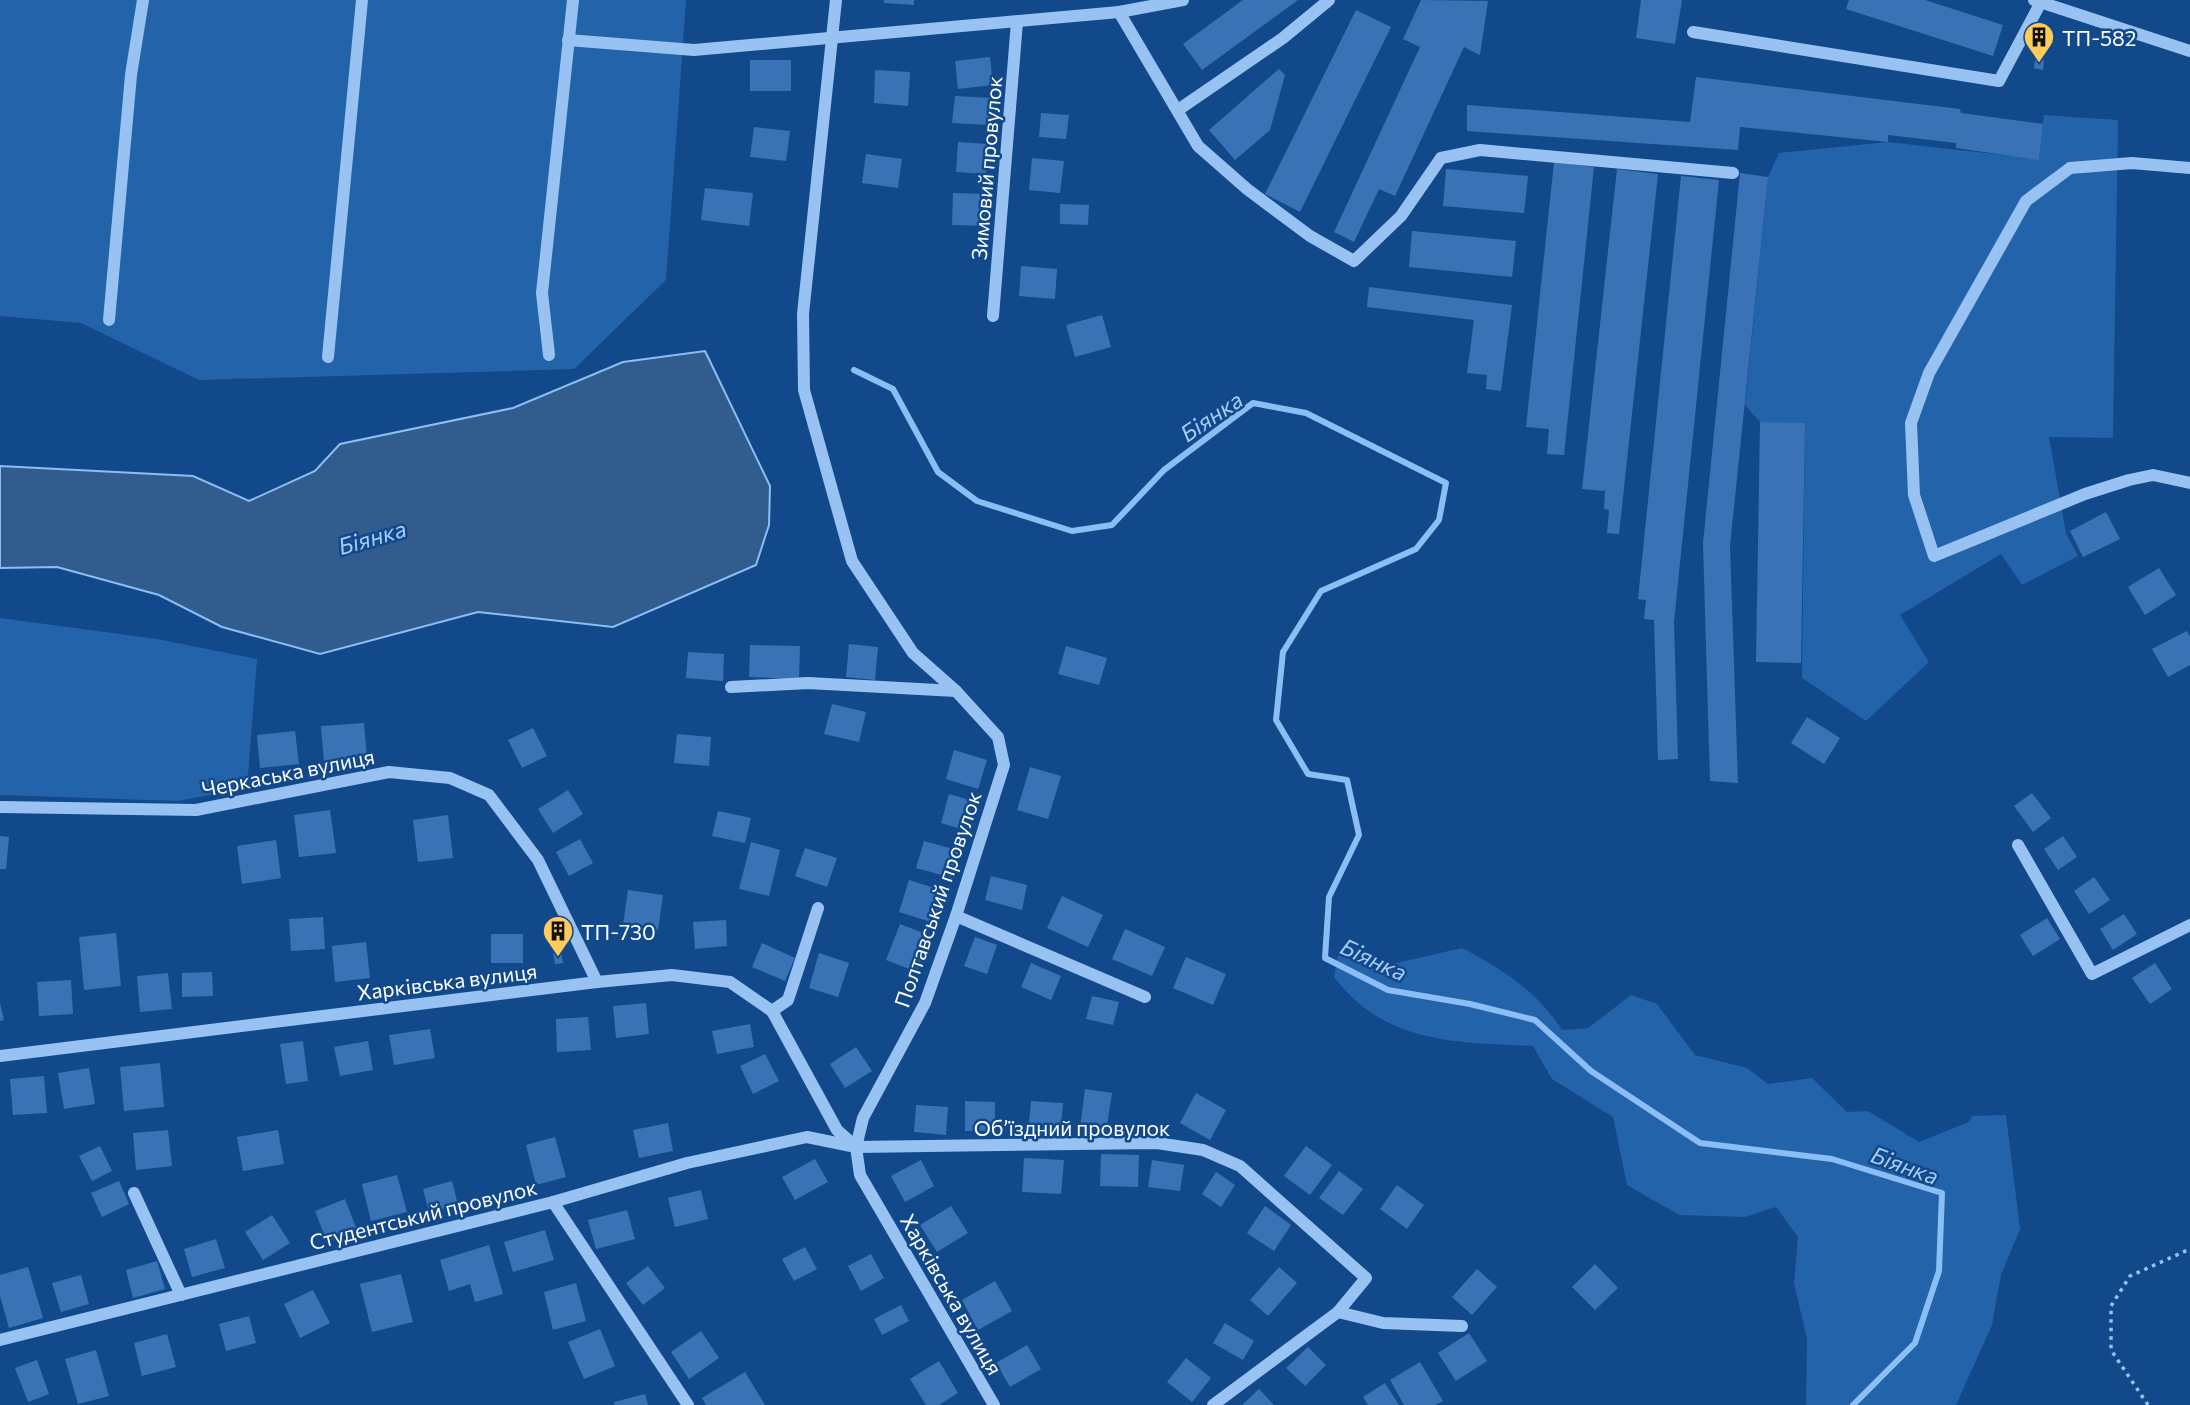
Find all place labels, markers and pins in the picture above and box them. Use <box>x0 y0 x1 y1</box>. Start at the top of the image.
building icon: ТП-582 <box>2022 20 2056 64</box>
place label: ТП-582 <box>2062 25 2136 50</box>
building icon: ТП-730 <box>541 914 575 958</box>
place label: ТП-730 <box>581 919 656 944</box>

